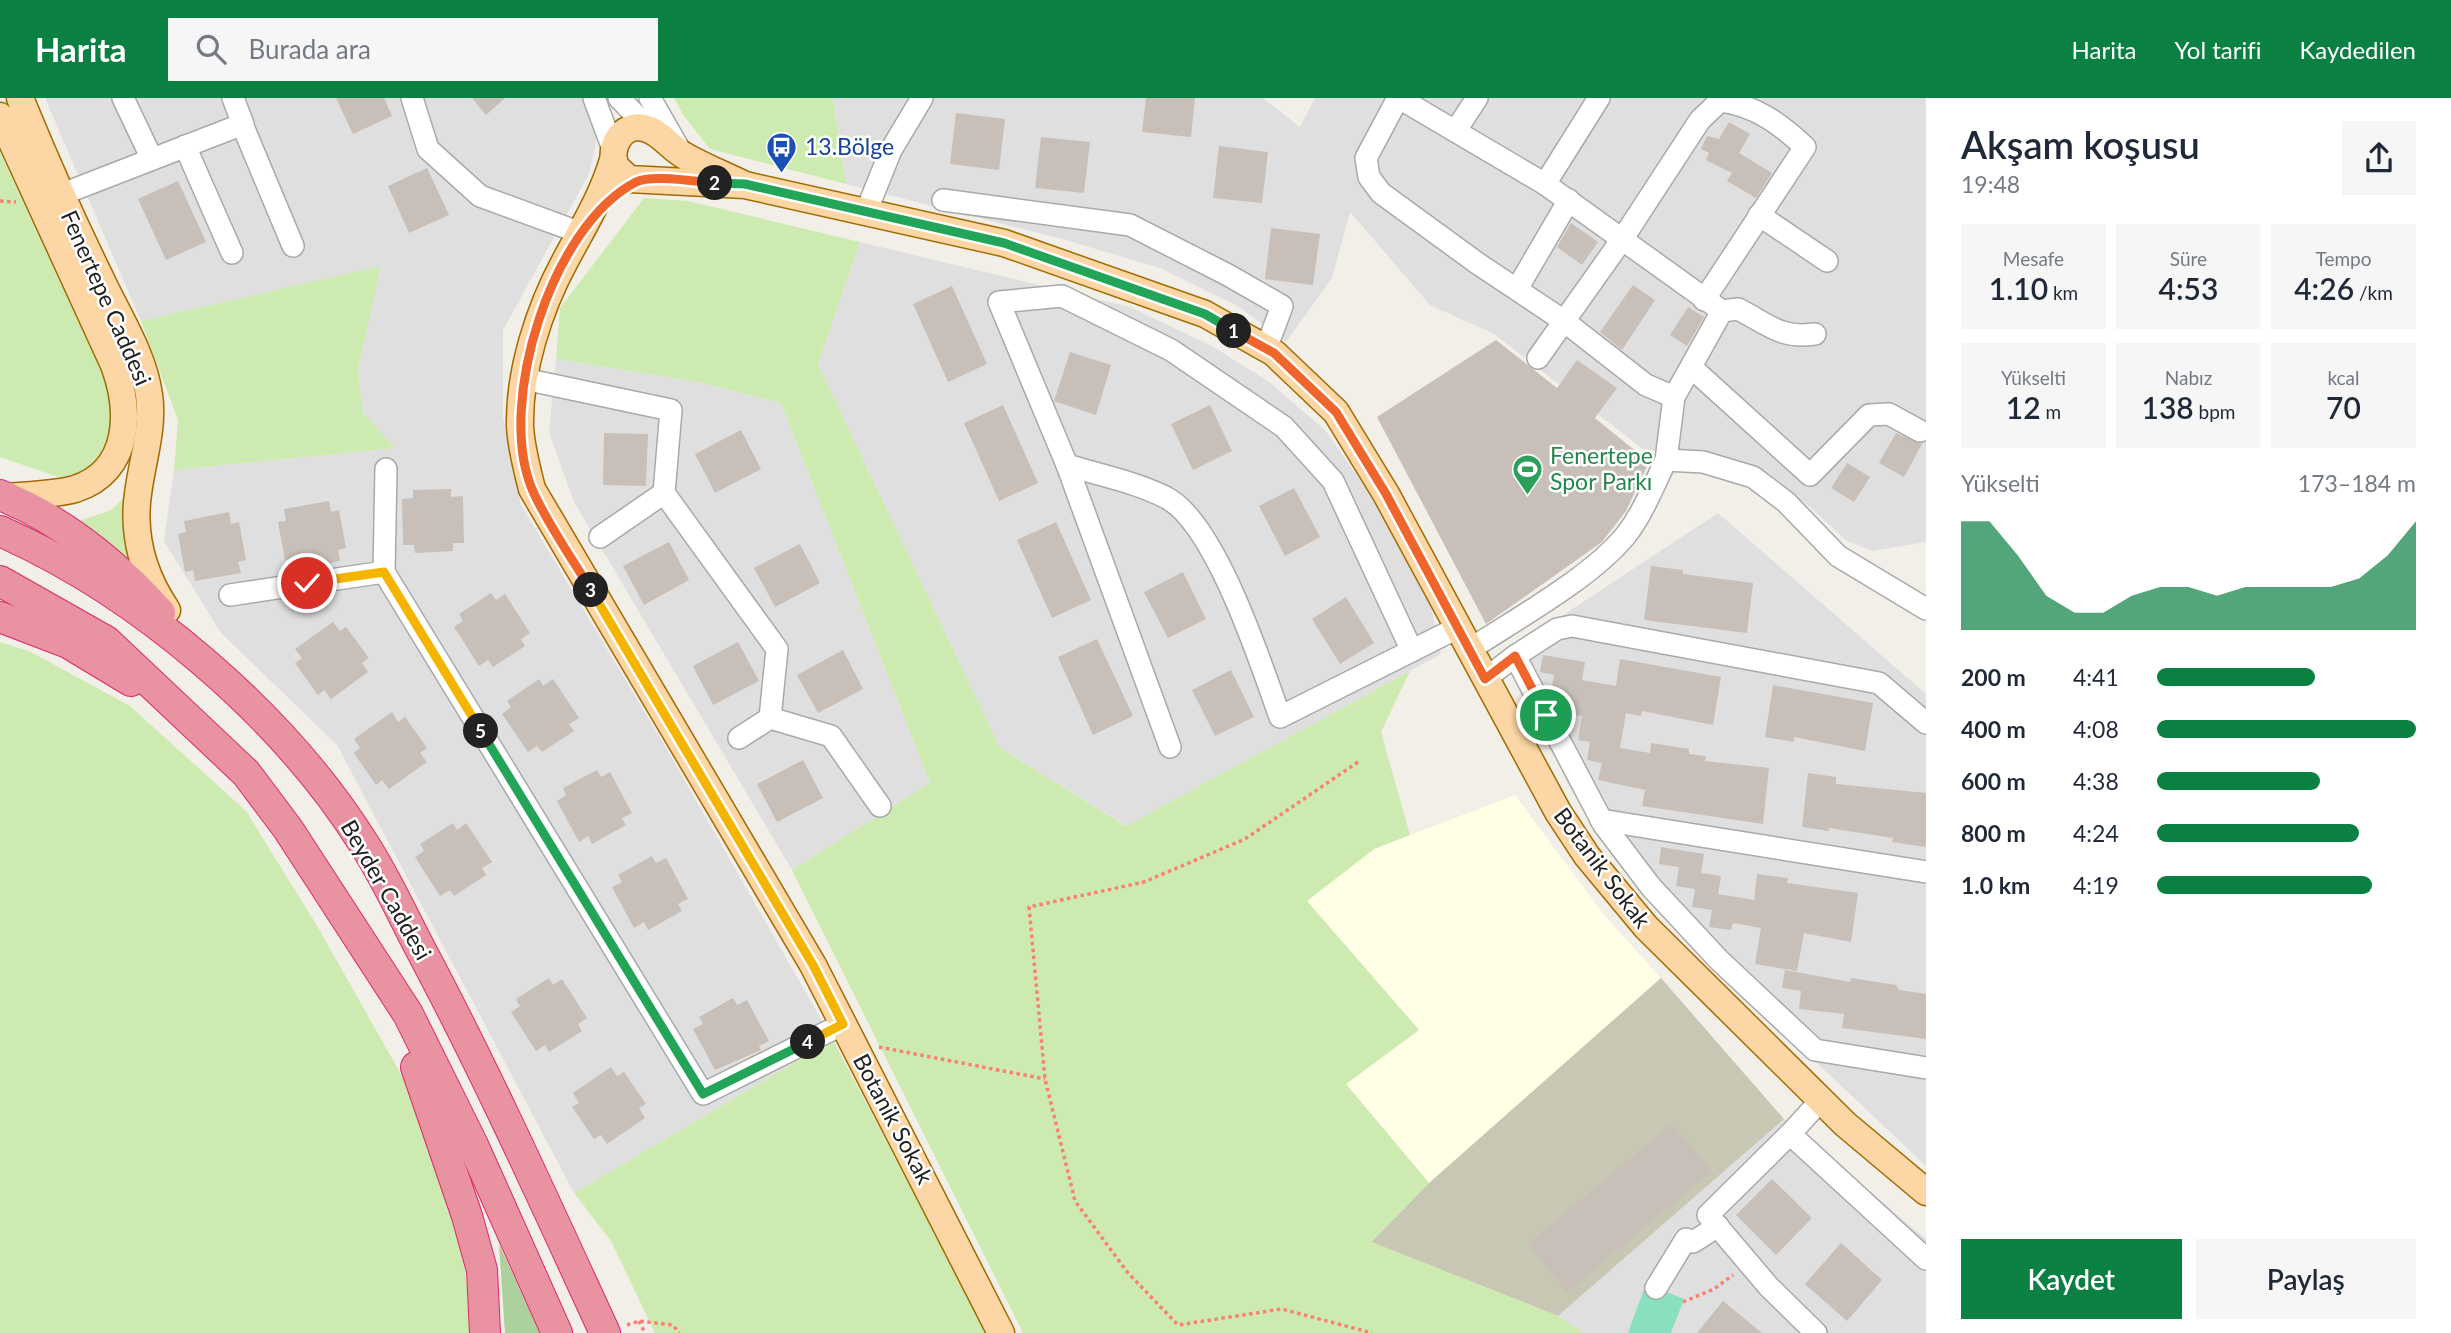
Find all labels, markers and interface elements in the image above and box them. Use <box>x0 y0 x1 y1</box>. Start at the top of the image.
search box <box>168 18 658 81</box>
text: Harita <box>35 29 126 69</box>
icon: search <box>192 30 230 68</box>
text: Burada ara <box>248 33 371 65</box>
text: Harita <box>2072 35 2136 64</box>
text: Yol tarifi <box>2174 35 2261 64</box>
text: Kaydedilen <box>2299 35 2416 64</box>
text: Akşam koşusu <box>1961 121 2200 167</box>
button: share <box>2342 121 2416 195</box>
bus stop icon: 13.Bölge <box>765 130 799 174</box>
place label: 13.Bölge <box>805 132 894 160</box>
pin: 2 <box>698 166 732 200</box>
text: 19:48 <box>1961 170 2020 198</box>
text: 2 <box>709 171 720 194</box>
street label: Fenertepe Caddesi <box>56 206 158 390</box>
text: Mesafe <box>2003 247 2064 270</box>
text: Süre <box>2170 247 2207 270</box>
text: Tempo <box>2316 247 2371 270</box>
text: 1.10 <box>1989 270 2048 306</box>
text: 4:53 <box>2159 270 2218 306</box>
text: 4:26 <box>2294 270 2354 306</box>
text: km <box>2048 281 2078 304</box>
text: /km <box>2354 281 2393 304</box>
pin: 1 <box>1216 314 1252 348</box>
text: 1 <box>1228 319 1239 342</box>
text: Yükselti <box>2001 366 2066 389</box>
text: Nabız <box>2165 366 2212 389</box>
text: kcal <box>2327 366 2360 389</box>
text: 12 <box>2006 389 2041 425</box>
text: 138 <box>2142 389 2194 425</box>
text: 70 <box>2326 389 2361 425</box>
text: m <box>2041 400 2061 423</box>
text: bpm <box>2194 400 2235 423</box>
place label: Fenertepe Spor Parkı <box>1550 441 1653 495</box>
sports icon: Fenertepe Spor Parkı <box>1510 452 1544 496</box>
text: Yükselti <box>1961 469 2040 497</box>
text: 173–184 m <box>2298 469 2416 497</box>
pin <box>277 553 337 613</box>
icon: check <box>288 564 326 602</box>
pin: 3 <box>574 573 608 608</box>
text: 3 <box>585 578 596 601</box>
text: 200 m <box>1961 663 2026 691</box>
text: 4:41 <box>2073 663 2119 691</box>
pin <box>1516 685 1576 745</box>
icon: arrive <box>1527 696 1565 734</box>
pin: 5 <box>463 714 498 748</box>
text: 400 m <box>1961 715 2026 743</box>
text: 4:08 <box>2073 715 2119 743</box>
text: 5 <box>475 719 486 742</box>
text: 600 m <box>1961 767 2026 795</box>
text: 4:38 <box>2073 767 2119 795</box>
street label: Botanik Sokak <box>1548 802 1657 933</box>
street label: Beyder Caddesi <box>335 814 438 965</box>
text: 800 m <box>1961 819 2026 847</box>
text: 4:24 <box>2073 819 2119 847</box>
text: 1.0 km <box>1961 871 2030 899</box>
text: 4:19 <box>2073 871 2119 899</box>
pin: 4 <box>790 1024 826 1060</box>
text: 4 <box>802 1030 813 1053</box>
street label: Botanik Sokak <box>848 1049 940 1189</box>
button: Kaydet <box>1961 1239 2182 1319</box>
button: Paylaş <box>2196 1239 2416 1319</box>

